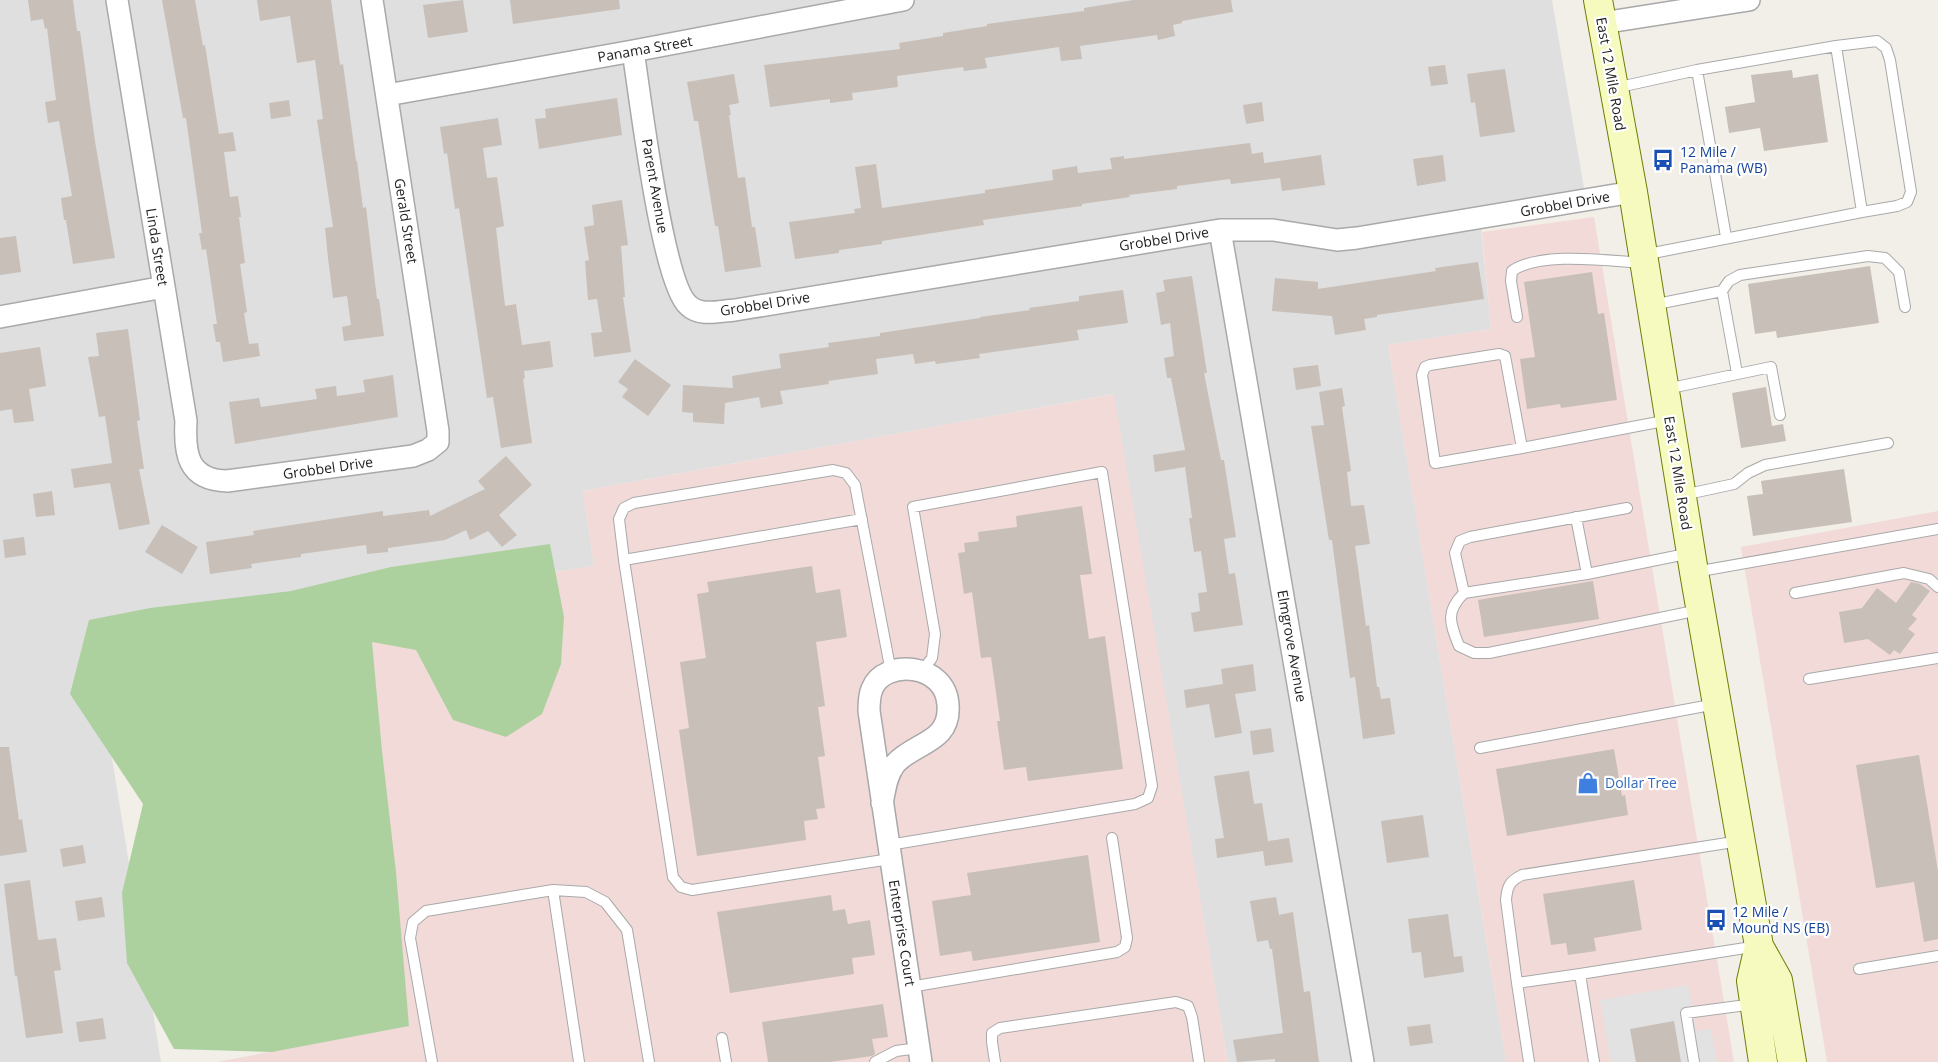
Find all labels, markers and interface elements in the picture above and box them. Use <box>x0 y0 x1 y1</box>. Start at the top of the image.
street label: East 12 Mile Road <box>1592 16 1631 132</box>
street label: Panama Street <box>596 31 694 66</box>
street label: Parent Avenue <box>638 137 673 235</box>
place label: 12 Mile / Panama (WB) <box>1680 142 1767 177</box>
bus stop icon: 12 Mile / Panama (WB) <box>1650 147 1676 173</box>
street label: Gerald Street <box>390 177 423 265</box>
street label: Grobbel Drive <box>1519 186 1611 221</box>
street label: Linda Street <box>142 207 173 287</box>
street label: Grobbel Drive <box>1118 222 1210 255</box>
street label: Grobbel Drive <box>719 287 811 320</box>
street label: East 12 Mile Road <box>1660 415 1697 531</box>
street label: Grobbel Drive <box>282 452 374 483</box>
street label: Elmgrove Avenue <box>1273 588 1312 703</box>
shop icon: Dollar Tree <box>1575 770 1601 796</box>
place label: Dollar Tree <box>1605 773 1677 792</box>
street label: Enterprise Court <box>885 878 920 987</box>
place label: 12 Mile / Mound NS (EB) <box>1732 902 1829 937</box>
bus stop icon: 12 Mile / Mound NS (EB) <box>1703 907 1729 933</box>

